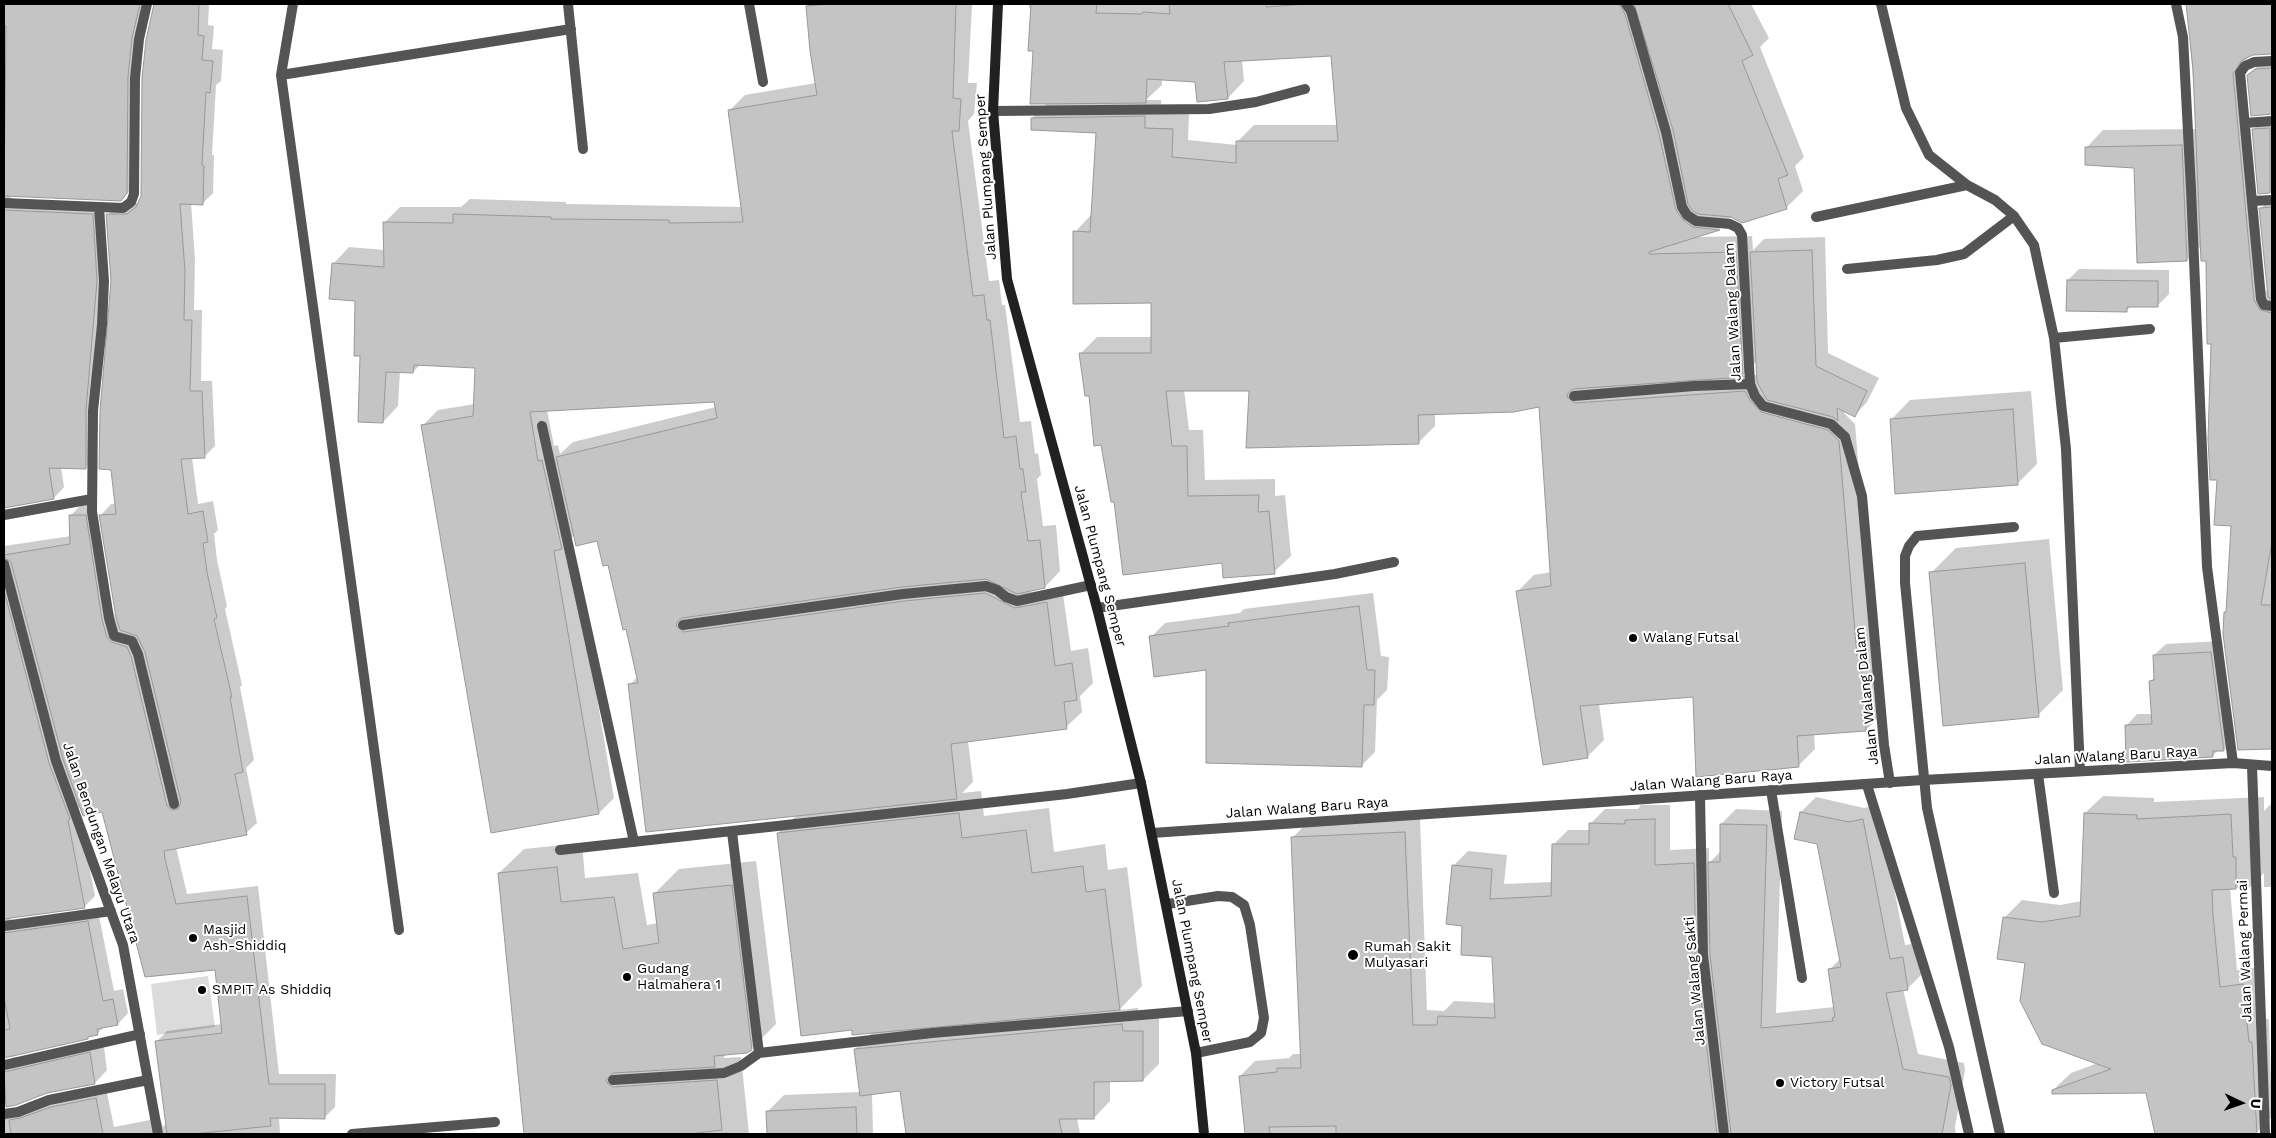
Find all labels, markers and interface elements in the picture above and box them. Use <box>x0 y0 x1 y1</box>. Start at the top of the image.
street label: Jalan Plumpang Semper <box>972 93 1000 261</box>
street label: Jalan Walang Dalam <box>1721 242 1745 382</box>
street label: Jalan Plumpang Semper <box>1070 483 1130 649</box>
street label: Jalan Walang Dalam <box>1851 626 1883 766</box>
place label: Walang Futsal <box>1643 630 1739 646</box>
marker: Walang Futsal <box>1627 632 1639 644</box>
street label: Jalan Bendungan Melayu Utara <box>59 740 143 946</box>
street label: Jalan Walang Baru Raya <box>2034 743 2198 769</box>
street label: Jalan Walang Baru Raya <box>1629 767 1793 795</box>
street label: Jalan Walang Baru Raya <box>1225 794 1389 822</box>
street label: Jalan Plumpang Semper <box>1168 878 1216 1044</box>
street label: Jalan Walang Permai <box>2234 880 2256 1022</box>
street label: Jalan Walang Sakti <box>1681 916 1709 1046</box>
place label: Masjid Ash-Shiddiq <box>203 922 286 954</box>
marker: Masjid Ash-Shiddiq <box>187 932 199 944</box>
place label: Rumah Sakit Mulyasari <box>1364 939 1451 972</box>
marker: Rumah Sakit Mulyasari <box>1346 948 1360 962</box>
place label: Gudang Halmahera 1 <box>637 961 721 994</box>
marker: Gudang Halmahera 1 <box>621 971 633 983</box>
place label: SMPIT As Shiddiq <box>212 982 332 998</box>
marker: SMPIT As Shiddiq <box>196 984 208 996</box>
place label: Victory Futsal <box>1790 1075 1885 1091</box>
marker: Victory Futsal <box>1774 1077 1786 1089</box>
north arrow <box>2216 1078 2266 1128</box>
text: U <box>2248 1098 2264 1109</box>

